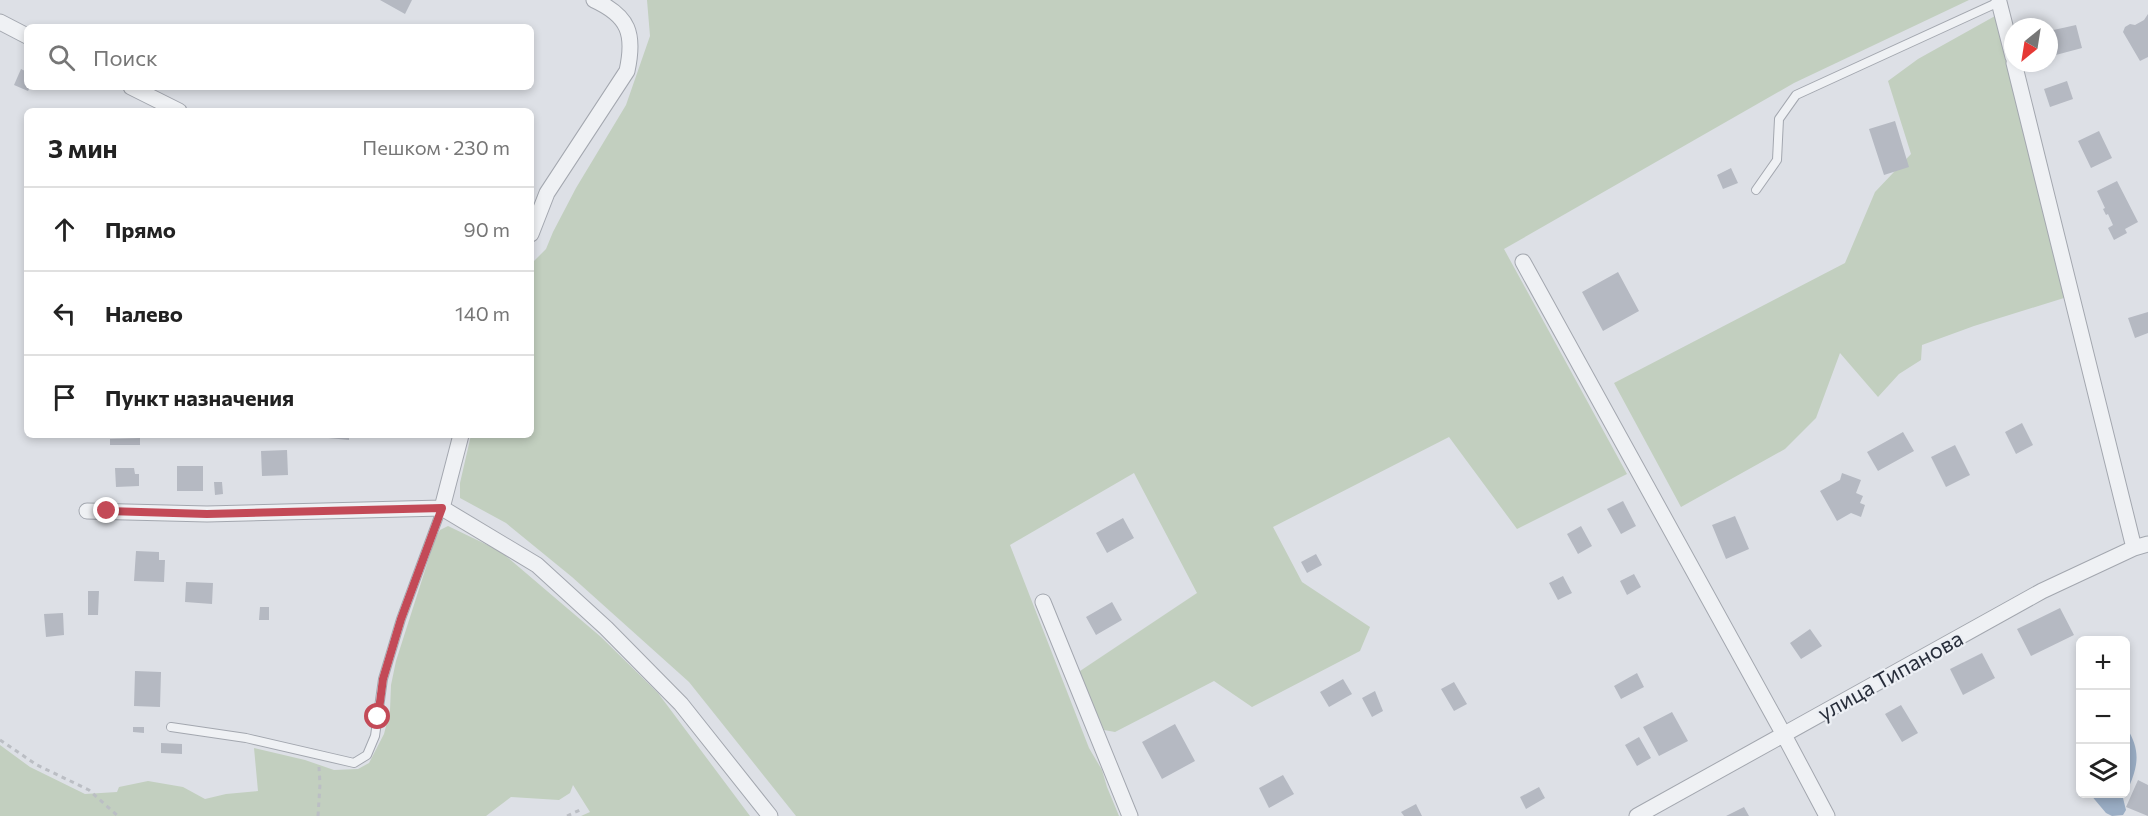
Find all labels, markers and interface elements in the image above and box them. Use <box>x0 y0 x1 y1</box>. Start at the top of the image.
north arrow <box>2004 18 2058 72</box>
search box <box>24 24 534 90</box>
icon: search <box>45 41 78 74</box>
text: Поиск <box>93 44 158 71</box>
text: 3 мин <box>48 132 118 163</box>
text: Пешком · 230 m <box>362 135 510 159</box>
icon: ahead <box>48 213 81 246</box>
text: Прямо <box>105 216 176 243</box>
text: 90 m <box>464 217 510 241</box>
icon: left <box>48 297 81 330</box>
text: Налево <box>105 300 183 327</box>
text: 140 m <box>455 301 510 325</box>
icon: arrive <box>48 381 81 414</box>
text: Пункт назначения <box>105 384 294 411</box>
route end <box>93 497 119 523</box>
street label: улица Типанова <box>1813 624 1967 726</box>
map controls <box>2076 636 2130 798</box>
button: + <box>2076 636 2130 690</box>
button: − <box>2076 690 2130 744</box>
route start <box>364 703 390 729</box>
button: layers <box>2076 744 2130 798</box>

